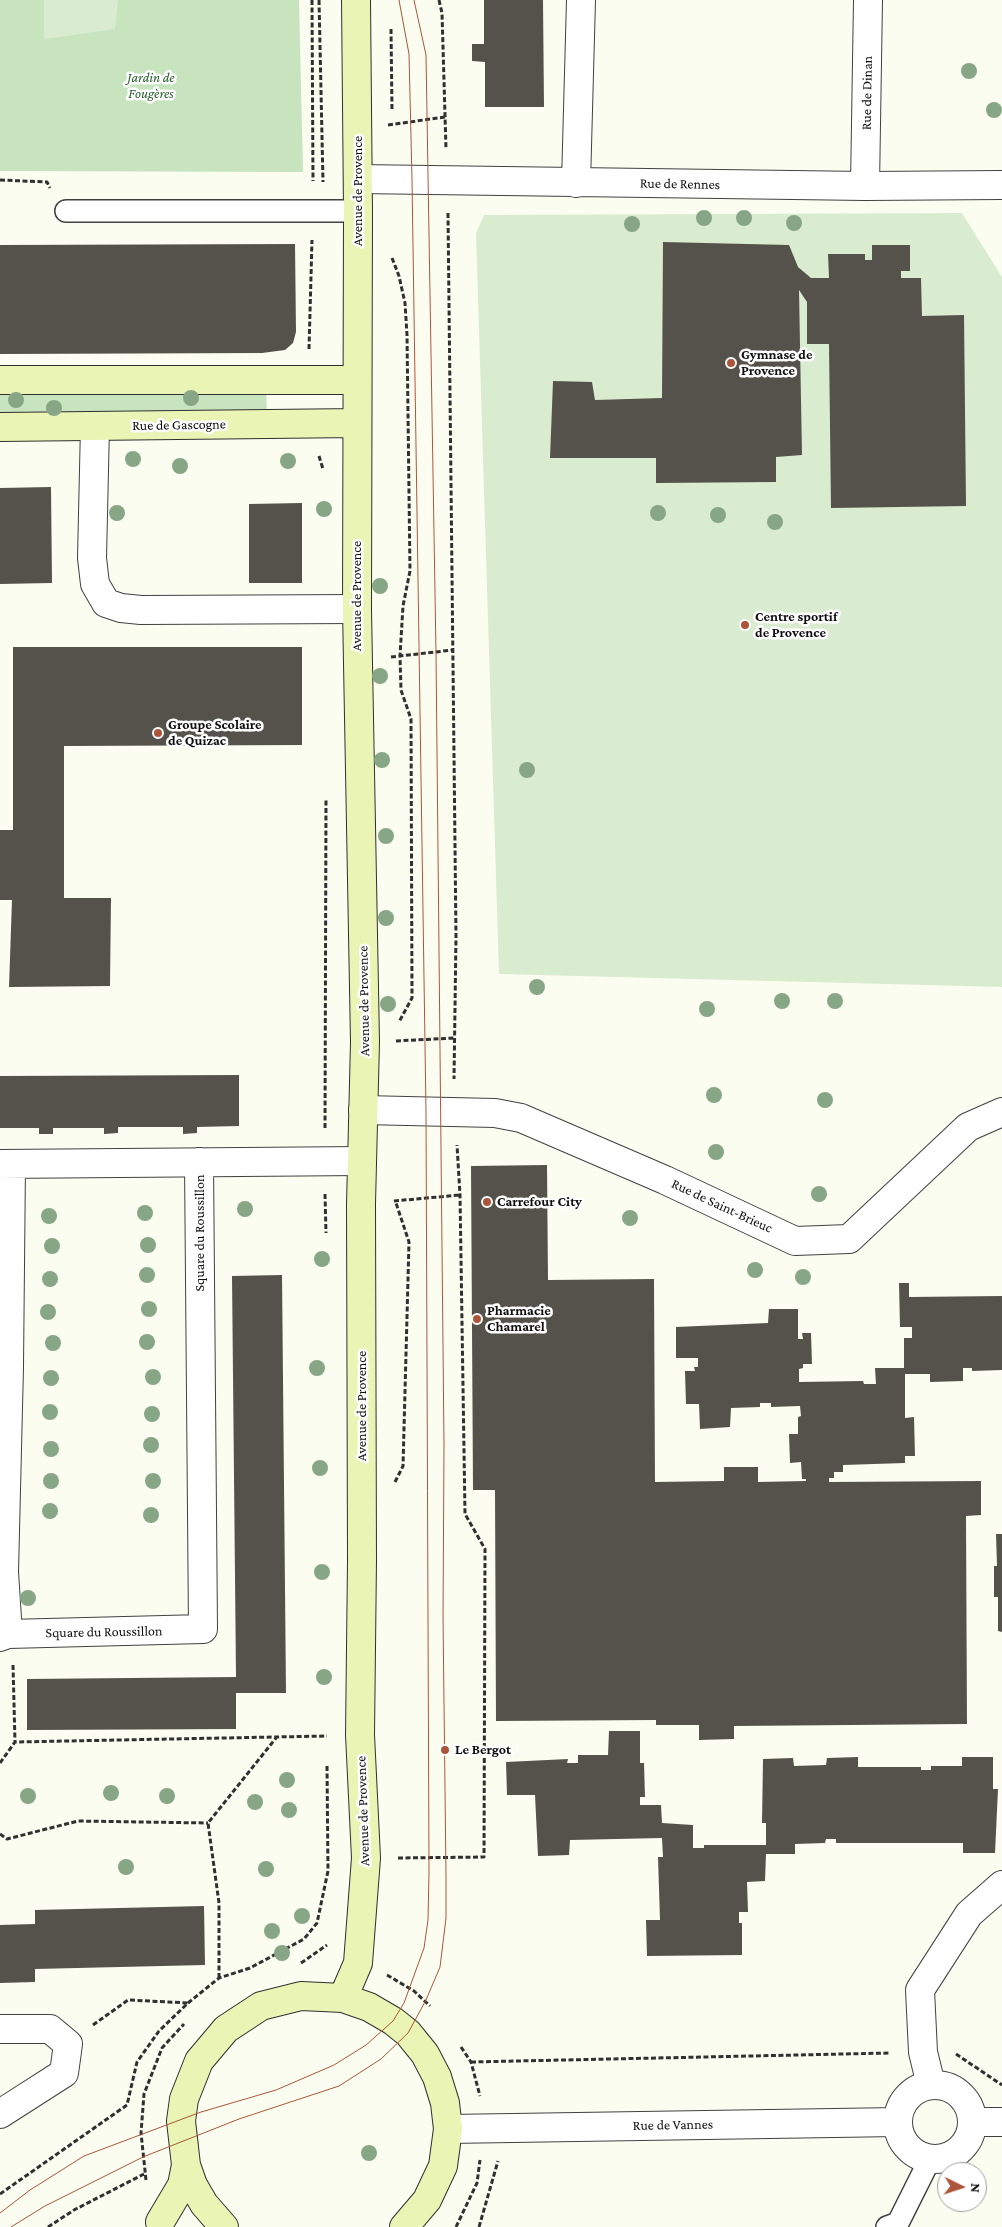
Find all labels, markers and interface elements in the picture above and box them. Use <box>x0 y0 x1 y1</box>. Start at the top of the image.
street label: Rue de Dinan <box>858 56 876 130</box>
park label: Jardin de Fougères <box>127 70 175 102</box>
street label: Avenue de Provence <box>350 136 366 246</box>
street label: Rue de Rennes <box>640 175 720 193</box>
place label: Gymnase de Provence <box>741 347 812 380</box>
marker: Gymnase de Provence <box>725 357 737 369</box>
street label: Rue de Gascogne <box>132 416 226 434</box>
street label: Avenue de Provence <box>349 541 365 651</box>
place label: Centre sportif de Provence <box>755 609 837 642</box>
marker: Centre sportif de Provence <box>739 619 751 631</box>
place label: Groupe Scolaire de Quizac <box>168 717 262 750</box>
marker: Groupe Scolaire de Quizac <box>152 727 164 739</box>
street label: Avenue de Provence <box>355 946 373 1056</box>
street label: Square du Roussillon <box>192 1175 208 1291</box>
street label: Rue de Saint-Brieuc <box>669 1175 775 1237</box>
place label: Carrefour City <box>497 1194 582 1210</box>
marker: Carrefour City <box>481 1196 493 1208</box>
place label: Pharmacie Chamarel <box>487 1303 551 1335</box>
marker: Pharmacie Chamarel <box>471 1313 483 1325</box>
street label: Avenue de Provence <box>354 1351 370 1461</box>
street label: Square du Roussillon <box>45 1623 163 1641</box>
place label: Le Bergot <box>455 1742 511 1758</box>
marker: Le Bergot <box>439 1744 451 1756</box>
street label: Avenue de Provence <box>353 1755 373 1867</box>
street label: Rue de Vannes <box>633 2116 713 2134</box>
north arrow <box>937 2162 987 2212</box>
text: N <box>968 2183 984 2193</box>

